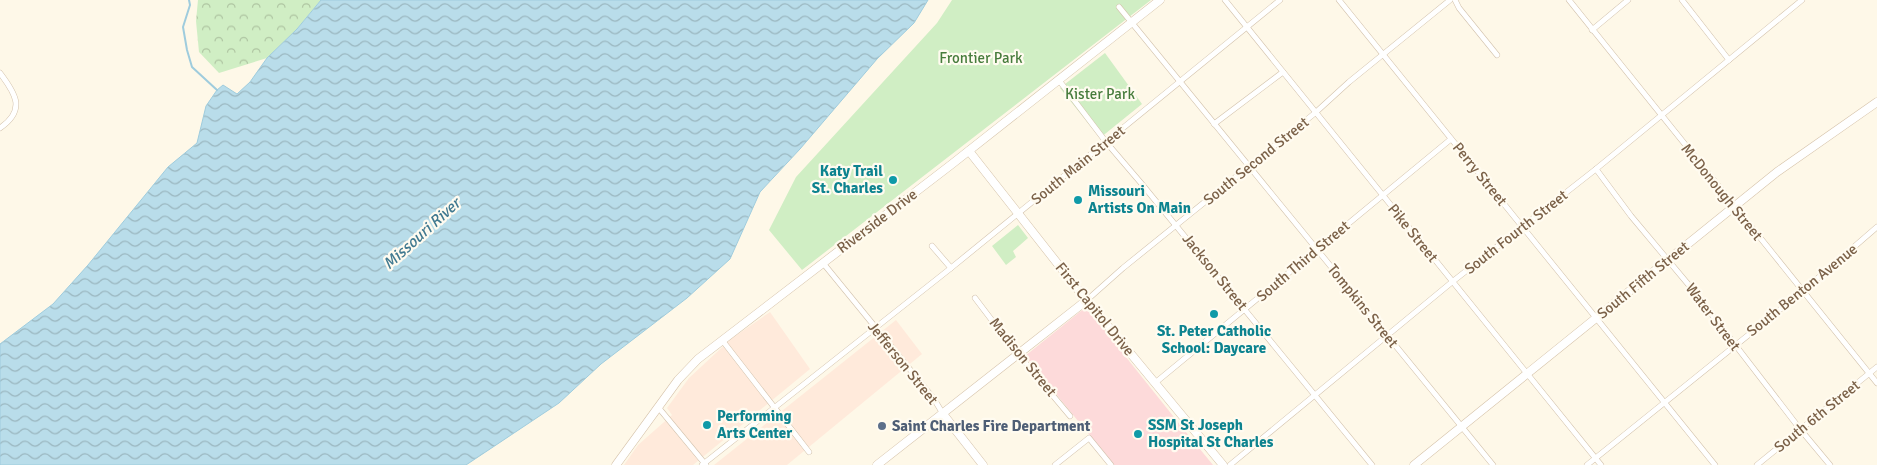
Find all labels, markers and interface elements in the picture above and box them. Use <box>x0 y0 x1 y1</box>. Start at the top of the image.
park label: Frontier Park <box>939 49 1023 67</box>
park label: Kister Park <box>1065 85 1135 103</box>
street label: South Second Street <box>1200 113 1312 209</box>
street label: South Main Street <box>1027 122 1129 208</box>
street label: Perry Street <box>1449 139 1511 209</box>
street label: McDonough Street <box>1677 140 1767 244</box>
place label: Katy Trail St. Charles <box>812 162 883 197</box>
marker: Katy Trail St. Charles <box>887 174 899 186</box>
place label: Missouri Artists On Main <box>1088 182 1191 217</box>
street label: Riverside Drive <box>833 185 921 257</box>
street label: South Fourth Street <box>1461 186 1571 278</box>
water label: Missouri River <box>379 192 466 274</box>
marker: Missouri Artists On Main <box>1072 194 1084 206</box>
street label: Pike Street <box>1384 200 1442 266</box>
street label: South Third Street <box>1253 217 1353 305</box>
street label: Jackson Street <box>1179 230 1251 314</box>
street label: South Fifth Street <box>1593 237 1693 323</box>
street label: South Benton Avenue <box>1743 240 1861 340</box>
street label: First Capitol Drive <box>1052 259 1138 359</box>
street label: Tompkins Street <box>1324 261 1402 351</box>
street label: Water Street <box>1682 280 1744 354</box>
marker: St. Peter Catholic School: Daycare <box>1208 308 1220 320</box>
street label: Madison Street <box>986 314 1060 400</box>
street label: Jefferson Street <box>864 318 942 408</box>
place label: St. Peter Catholic School: Daycare <box>1157 322 1271 357</box>
street label: South 6th Street <box>1771 376 1863 456</box>
place label: Performing Arts Center <box>717 407 792 442</box>
place label: SSM St Joseph Hospital St Charles <box>1148 416 1274 451</box>
place label: Saint Charles Fire Department <box>892 417 1091 435</box>
marker: Performing Arts Center <box>701 419 713 431</box>
marker: Saint Charles Fire Department <box>876 420 888 432</box>
marker: SSM St Joseph Hospital St Charles <box>1132 428 1144 440</box>

